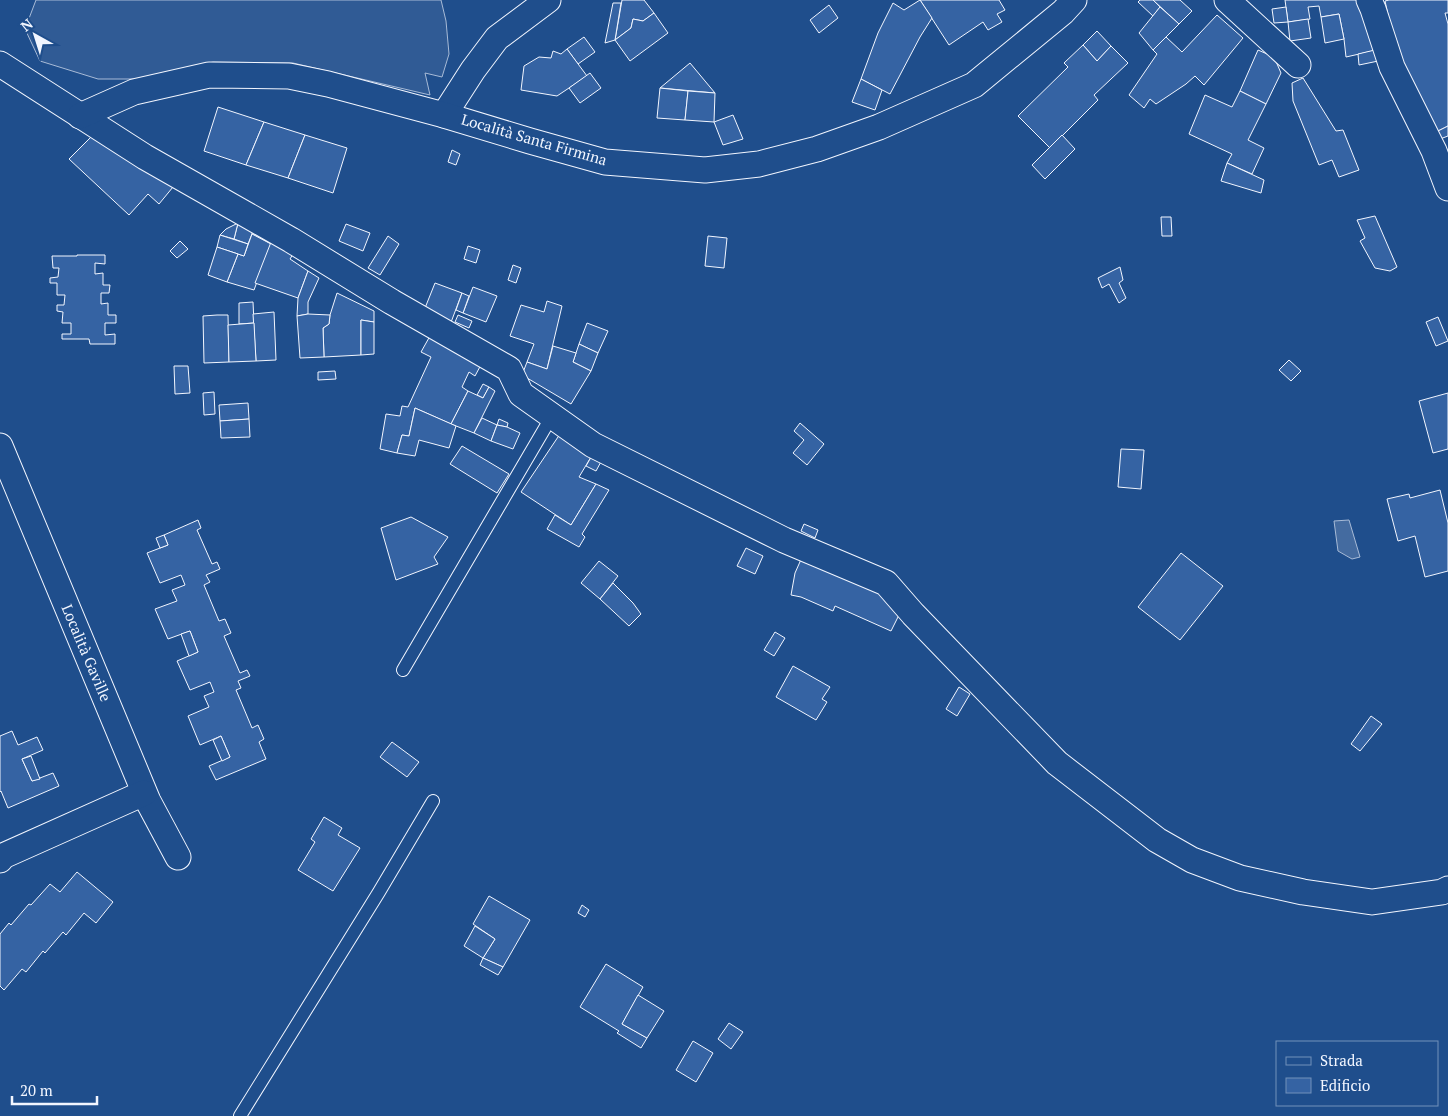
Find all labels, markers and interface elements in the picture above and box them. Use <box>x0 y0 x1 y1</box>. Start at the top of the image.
north arrow <box>10 10 60 60</box>
text: N <box>16 14 37 35</box>
street label: Località Santa Firmina <box>459 109 610 170</box>
street label: Località Gaville <box>57 601 116 704</box>
legend <box>1276 1041 1438 1106</box>
text: Strada <box>1320 1050 1363 1070</box>
scale bar <box>12 1074 98 1106</box>
text: Edificio <box>1320 1075 1370 1095</box>
text: 20 m <box>20 1080 53 1100</box>

